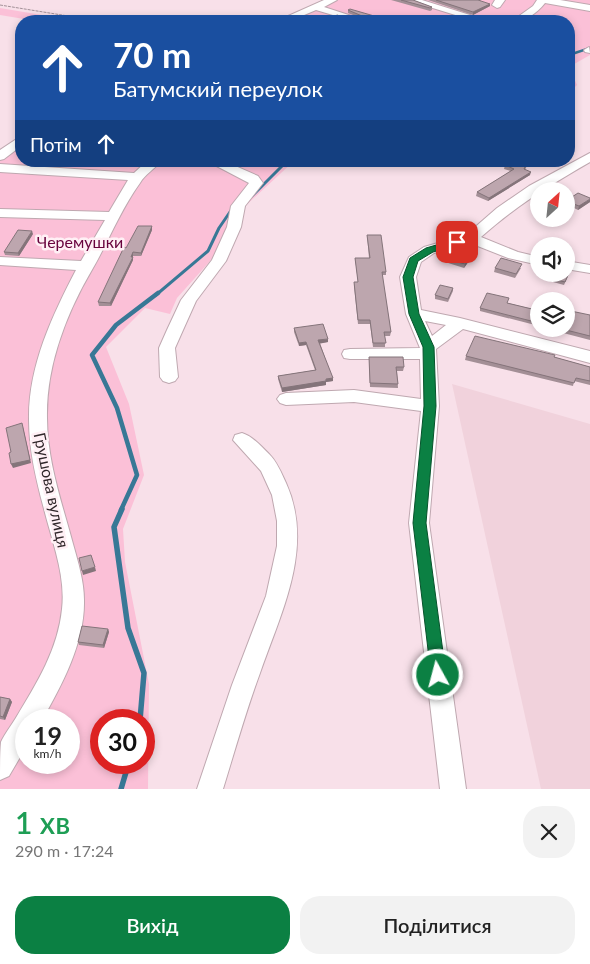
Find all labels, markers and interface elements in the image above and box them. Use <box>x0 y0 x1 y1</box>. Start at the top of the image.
text: 70 m <box>113 33 191 75</box>
icon: ahead <box>30 35 95 100</box>
text: Батумский переулок <box>113 75 323 102</box>
icon: ahead <box>92 130 120 158</box>
text: Потім <box>30 133 82 156</box>
north arrow <box>530 182 575 228</box>
map controls <box>530 182 575 337</box>
pin <box>436 221 478 263</box>
icon: arrive <box>443 228 471 256</box>
park label: Черемушки <box>37 232 123 251</box>
button: sound <box>530 237 575 282</box>
button: layers <box>530 292 575 337</box>
street label: Грушова вулиця <box>31 431 73 549</box>
position arrow <box>411 648 463 700</box>
speed limit sign: 30 <box>90 709 155 774</box>
text: 19 <box>33 720 62 750</box>
text: km/h <box>33 746 62 761</box>
text: 1 хв <box>15 804 70 840</box>
button: close <box>523 806 575 858</box>
text: 290 m · 17:24 <box>15 841 114 860</box>
button: Вихід <box>15 896 290 954</box>
button: Поділитися <box>300 896 575 954</box>

